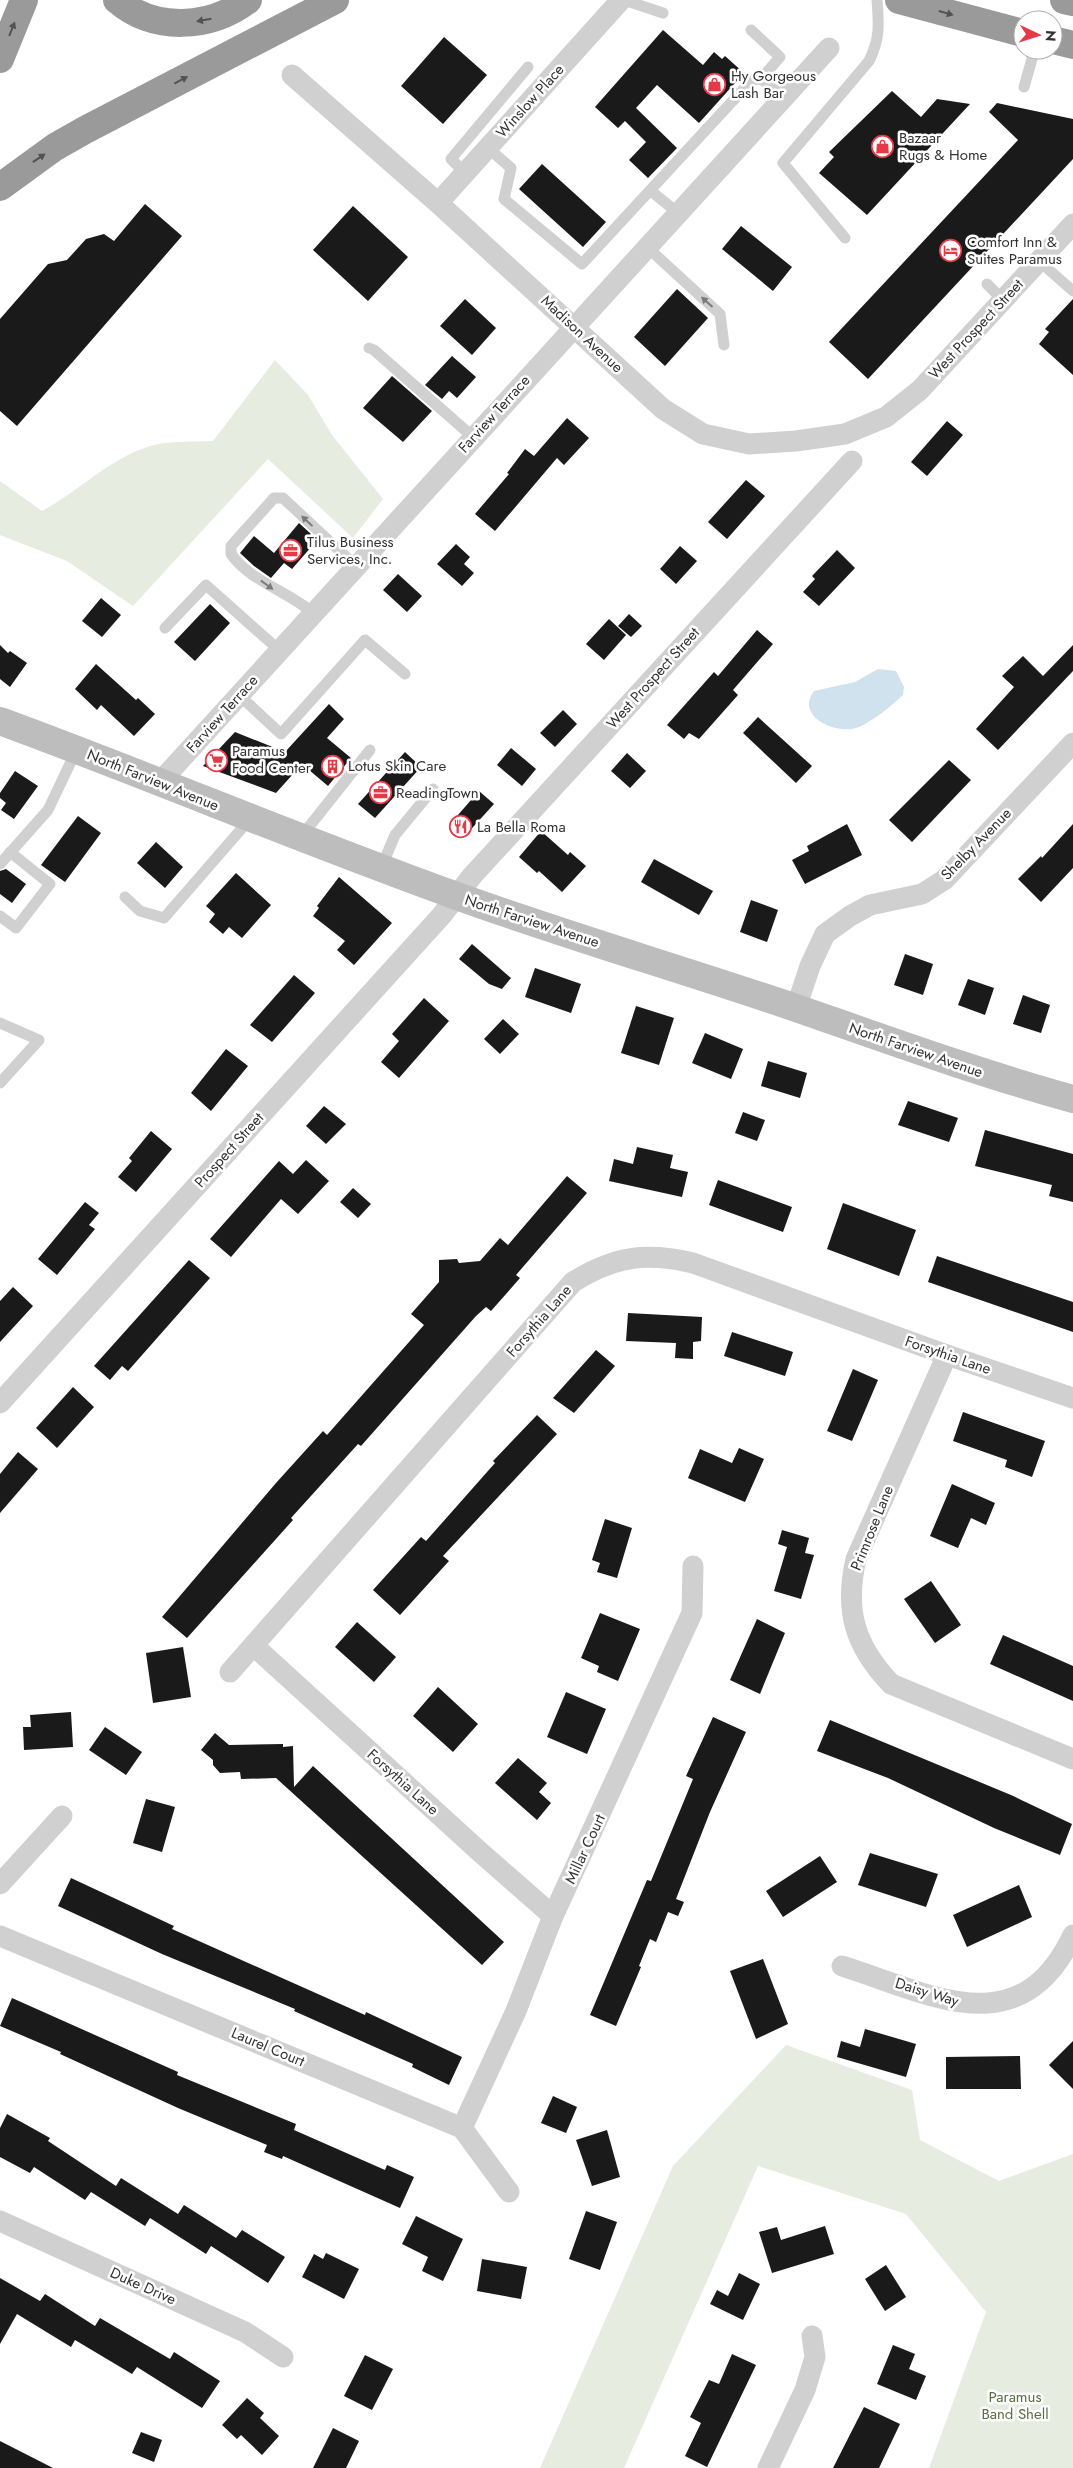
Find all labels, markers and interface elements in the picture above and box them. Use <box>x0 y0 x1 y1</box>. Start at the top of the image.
one-way arrow <box>938 9 953 17</box>
north arrow <box>1013 10 1063 60</box>
one-way arrow <box>196 17 212 25</box>
one-way arrow <box>8 21 16 36</box>
text: N <box>1041 30 1061 42</box>
street label: Winslow Place <box>491 59 569 143</box>
place label: Hy Gorgeous Lash Bar <box>731 65 816 104</box>
shop icon: Hy Gorgeous Lash Bar <box>703 73 727 97</box>
one-way arrow <box>174 76 189 84</box>
place label: Bazaar Rugs & Home <box>899 127 988 166</box>
shop icon: Bazaar Rugs & Home <box>871 135 895 159</box>
one-way arrow <box>32 153 46 163</box>
place label: Comfort Inn & Suites Paramus <box>967 231 1062 270</box>
hotel icon: Comfort Inn & Suites Paramus <box>939 239 963 263</box>
street label: West Prospect Street <box>924 274 1029 384</box>
street label: Madison Avenue <box>536 290 628 378</box>
one-way arrow <box>702 296 714 308</box>
street label: Farview Terrace <box>453 370 535 458</box>
one-way arrow <box>302 515 314 527</box>
place label: Tilus Business Services, Inc. <box>307 531 394 570</box>
office icon: Tilus Business Services, Inc. <box>279 539 303 563</box>
one-way arrow <box>260 580 274 590</box>
street label: West Prospect Street <box>601 622 705 734</box>
street label: Farview Terrace <box>181 670 263 758</box>
place label: Paramus Food Center <box>232 740 312 779</box>
street label: North Farview Avenue <box>84 744 222 817</box>
supermarket icon: Paramus Food Center <box>204 748 228 772</box>
building icon: Lotus Skin Care <box>320 754 344 778</box>
place label: Lotus Skin Care <box>348 755 446 777</box>
office icon: ReadingTown <box>368 781 392 805</box>
place label: ReadingTown <box>396 782 479 804</box>
street label: Shelby Avenue <box>936 803 1017 885</box>
restaurant icon: La Bella Roma <box>449 815 473 839</box>
place label: La Bella Roma <box>477 816 566 838</box>
street label: North Farview Avenue <box>462 889 602 953</box>
street label: North Farview Avenue <box>846 1017 986 1083</box>
street label: Prospect Street <box>189 1107 269 1192</box>
street label: Forsythia Lane <box>501 1280 577 1362</box>
street label: Forsythia Lane <box>902 1330 994 1380</box>
street label: Primrose Lane <box>845 1482 899 1574</box>
street label: Forsythia Lane <box>362 1744 444 1820</box>
street label: Millar Court <box>559 1810 611 1888</box>
street label: Daisy Way <box>892 1972 962 2012</box>
street label: Laurel Court <box>228 2022 308 2072</box>
street label: Duke Drive <box>107 2262 180 2310</box>
park label: Paramus Band Shell <box>981 2386 1049 2425</box>

